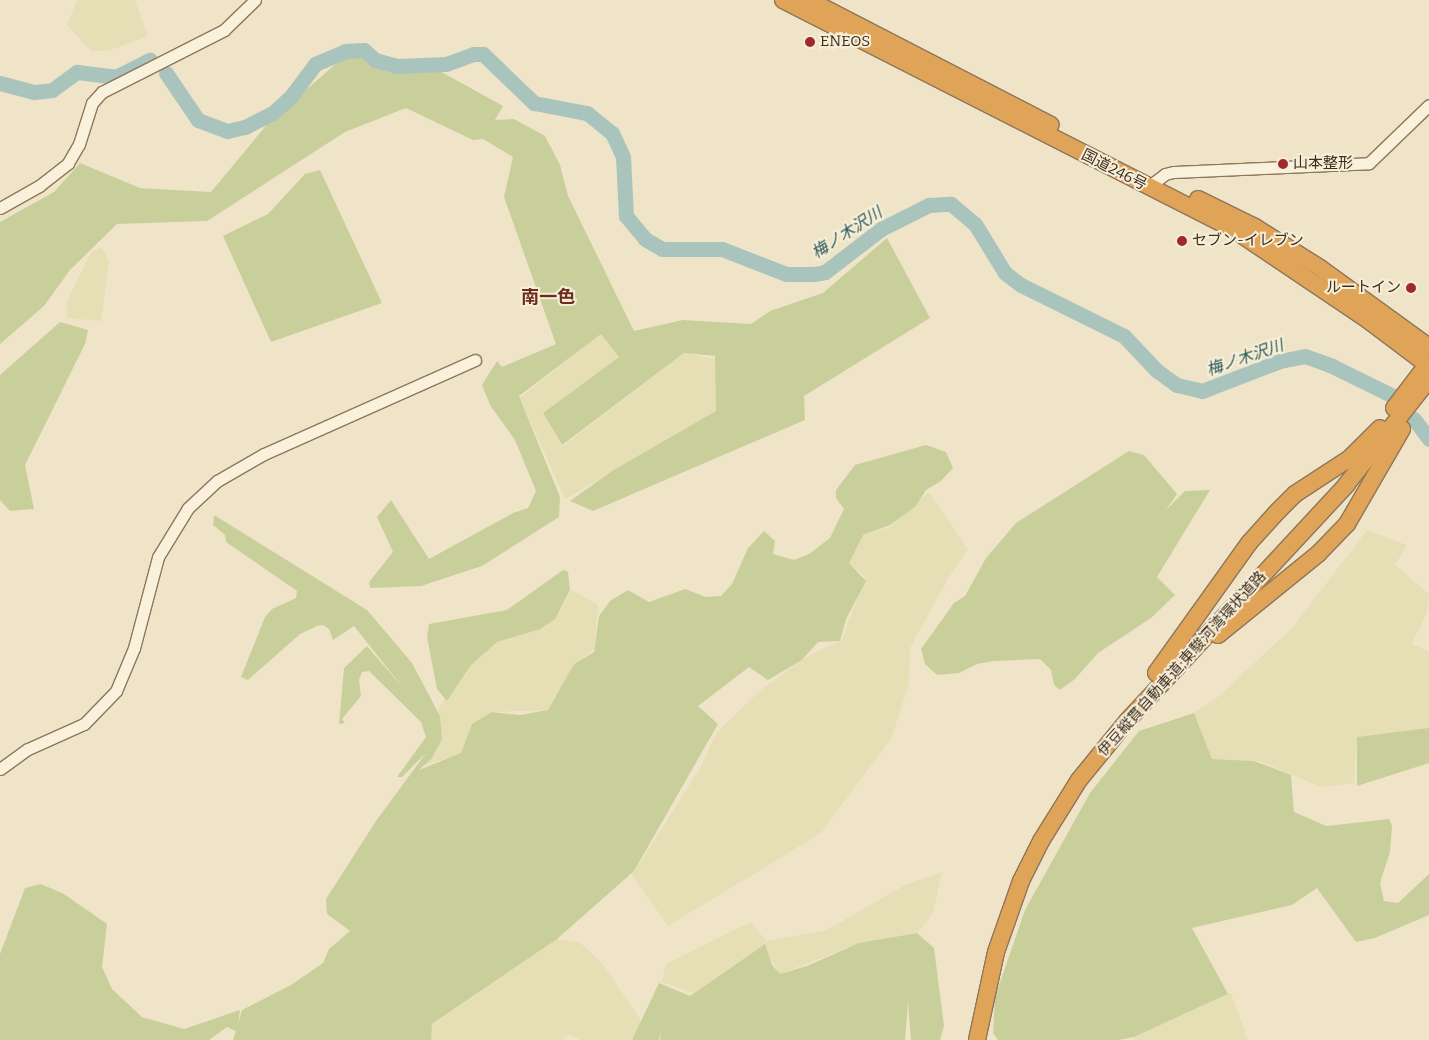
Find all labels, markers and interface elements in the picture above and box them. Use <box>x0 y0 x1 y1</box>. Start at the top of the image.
place label: ENEOS <box>820 33 870 51</box>
marker: ENEOS <box>804 36 816 48</box>
street label: 国道246号 <box>1078 146 1150 194</box>
place label: 山本整形 <box>1293 155 1353 173</box>
marker: 山本整形 <box>1277 158 1289 170</box>
water label: 梅ノ木沢川 <box>808 203 886 263</box>
place label: セブン-イレブン <box>1192 232 1304 250</box>
marker: セブン-イレブン <box>1176 235 1188 247</box>
place label: ルートイン <box>1326 279 1401 297</box>
marker: ルートイン <box>1405 282 1417 294</box>
district label: 南一色 <box>521 286 575 308</box>
water label: 梅ノ木沢川 <box>1204 336 1286 380</box>
street label: 伊豆縦貫自動車道;東駿河湾環状道路 <box>1094 568 1270 760</box>

